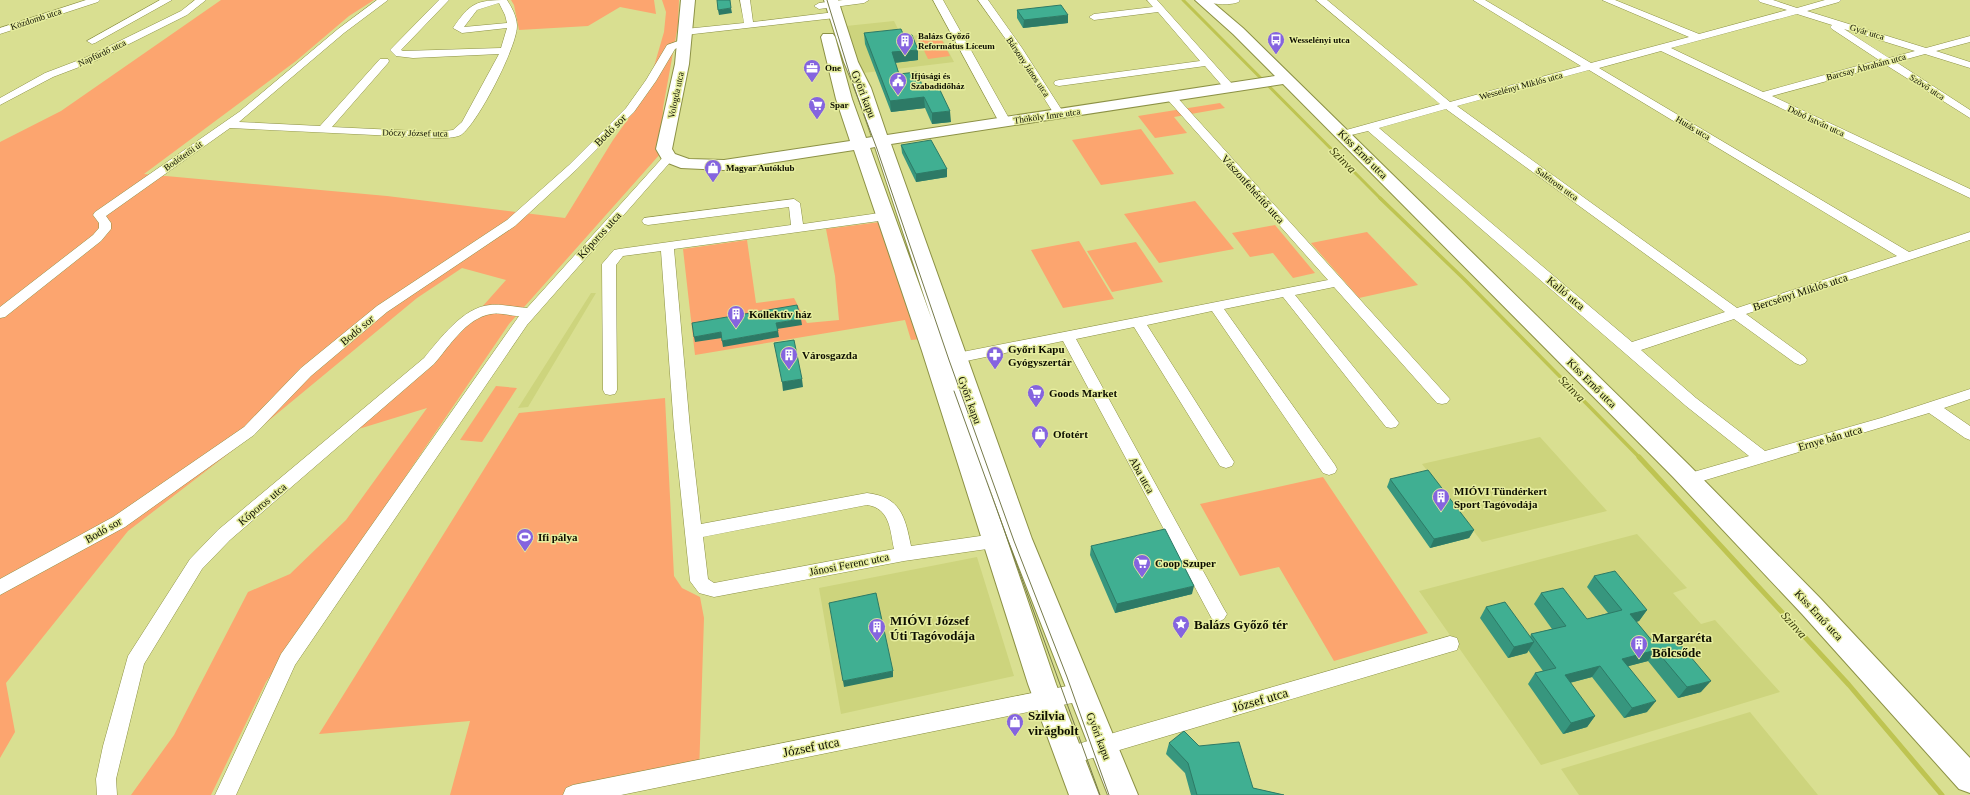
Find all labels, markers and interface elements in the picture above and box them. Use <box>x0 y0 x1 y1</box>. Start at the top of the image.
street label: Közdomb utca <box>9 6 63 32</box>
street label: Gyár utca <box>1849 22 1885 42</box>
bus stop icon: Wesselényi utca <box>1266 30 1286 55</box>
building icon: Balázs Győző Református Líceum <box>895 31 915 56</box>
place label: Balázs Győző Református Líceum <box>918 31 995 51</box>
street label: Bársony János utca <box>1004 35 1052 99</box>
place label: Wesselényi utca <box>1289 35 1350 45</box>
street label: Napfürdő utca <box>76 38 128 68</box>
street label: Barcsay Ábrahám utca <box>1825 52 1907 82</box>
office icon: One <box>802 58 822 83</box>
place label: One <box>825 63 841 73</box>
street label: Győri kapu <box>849 69 879 120</box>
street label: Wesselényi Miklós utca <box>1478 70 1564 102</box>
street label: Vologda utca <box>666 71 686 119</box>
public building icon: Ifjúsági és Szabadidőház <box>888 71 908 96</box>
place label: Ifjúsági és Szabadidőház <box>911 71 965 91</box>
street label: Szövő utca <box>1908 72 1946 102</box>
supermarket icon: Spar <box>807 95 827 120</box>
place label: Spar <box>830 100 849 110</box>
street label: Dobó István utca <box>1786 103 1846 139</box>
street label: Thököly Imre utca <box>1013 106 1081 126</box>
street label: Bodó sor <box>592 111 629 148</box>
street label: Hutás utca <box>1674 114 1712 142</box>
street label: Dóczy József utca <box>382 127 448 139</box>
street label: Kiss Ernő utca <box>1336 127 1390 181</box>
street label: Bodótetői út <box>162 139 205 173</box>
water label: Szinva <box>1327 144 1359 176</box>
street label: Vászonfehérítő utca <box>1219 152 1287 226</box>
shop icon: Magyar Autóklub <box>703 158 723 183</box>
place label: Magyar Autóklub <box>726 163 795 173</box>
street label: Salétrom utca <box>1534 165 1580 203</box>
street label: Kőporos utca <box>575 209 623 261</box>
street label: Bercsényi Miklós utca <box>1751 271 1849 313</box>
street label: Kalló utca <box>1545 274 1587 312</box>
building icon: Kollektív ház <box>726 304 746 329</box>
place label: Kollektív ház <box>749 308 812 320</box>
street label: Bodó sor <box>338 312 376 347</box>
place label: Győri Kapu Gyógyszertár <box>1008 343 1072 368</box>
building icon: Városgazda <box>779 345 799 370</box>
pharmacy icon: Győri Kapu Gyógyszertár <box>985 345 1005 370</box>
place label: Városgazda <box>802 349 858 361</box>
street label: Kiss Ernő utca <box>1565 356 1619 410</box>
water label: Szinva <box>1556 373 1588 405</box>
street label: Győri kapu <box>956 375 984 426</box>
supermarket icon: Goods Market <box>1026 383 1046 408</box>
place label: Goods Market <box>1049 387 1117 399</box>
street label: Ernye bán utca <box>1797 423 1863 453</box>
shop icon: Ofotért <box>1030 424 1050 449</box>
place label: Ofotért <box>1053 428 1088 440</box>
street label: Aba utca <box>1127 455 1157 495</box>
street label: Kőporos utca <box>236 480 289 528</box>
place label: MIÓVI Tündérkert Sport Tagóvodája <box>1454 485 1547 510</box>
building icon: MIÓVI Tündérkert Sport Tagóvodája <box>1431 487 1451 512</box>
street label: Bodó sor <box>83 515 124 545</box>
sports icon: Ifi pálya <box>515 527 535 552</box>
place label: Ifi pálya <box>538 531 578 543</box>
street label: Jánosi Ferenc utca <box>808 550 890 578</box>
supermarket icon: Coop Szuper <box>1132 553 1152 578</box>
place label: Coop Szuper <box>1155 557 1216 569</box>
street label: Kiss Ernő utca <box>1793 587 1846 643</box>
water label: Szinva <box>1778 609 1810 641</box>
place label: MIÓVI József Úti Tagóvodája <box>890 613 975 643</box>
place icon: Balázs Győző tér <box>1171 614 1191 639</box>
building icon: MIÓVI József Úti Tagóvodája <box>867 617 887 642</box>
place label: Balázs Győző tér <box>1194 617 1288 632</box>
place label: Margaréta Bölcsőde <box>1652 630 1712 660</box>
building icon: Margaréta Bölcsőde <box>1629 634 1649 659</box>
street label: József utca <box>1230 685 1290 715</box>
place label: Szilvia virágbolt <box>1028 708 1079 738</box>
street label: Győri kapu <box>1084 711 1114 762</box>
shop icon: Szilvia virágbolt <box>1005 712 1025 737</box>
street label: József utca <box>781 734 841 760</box>

